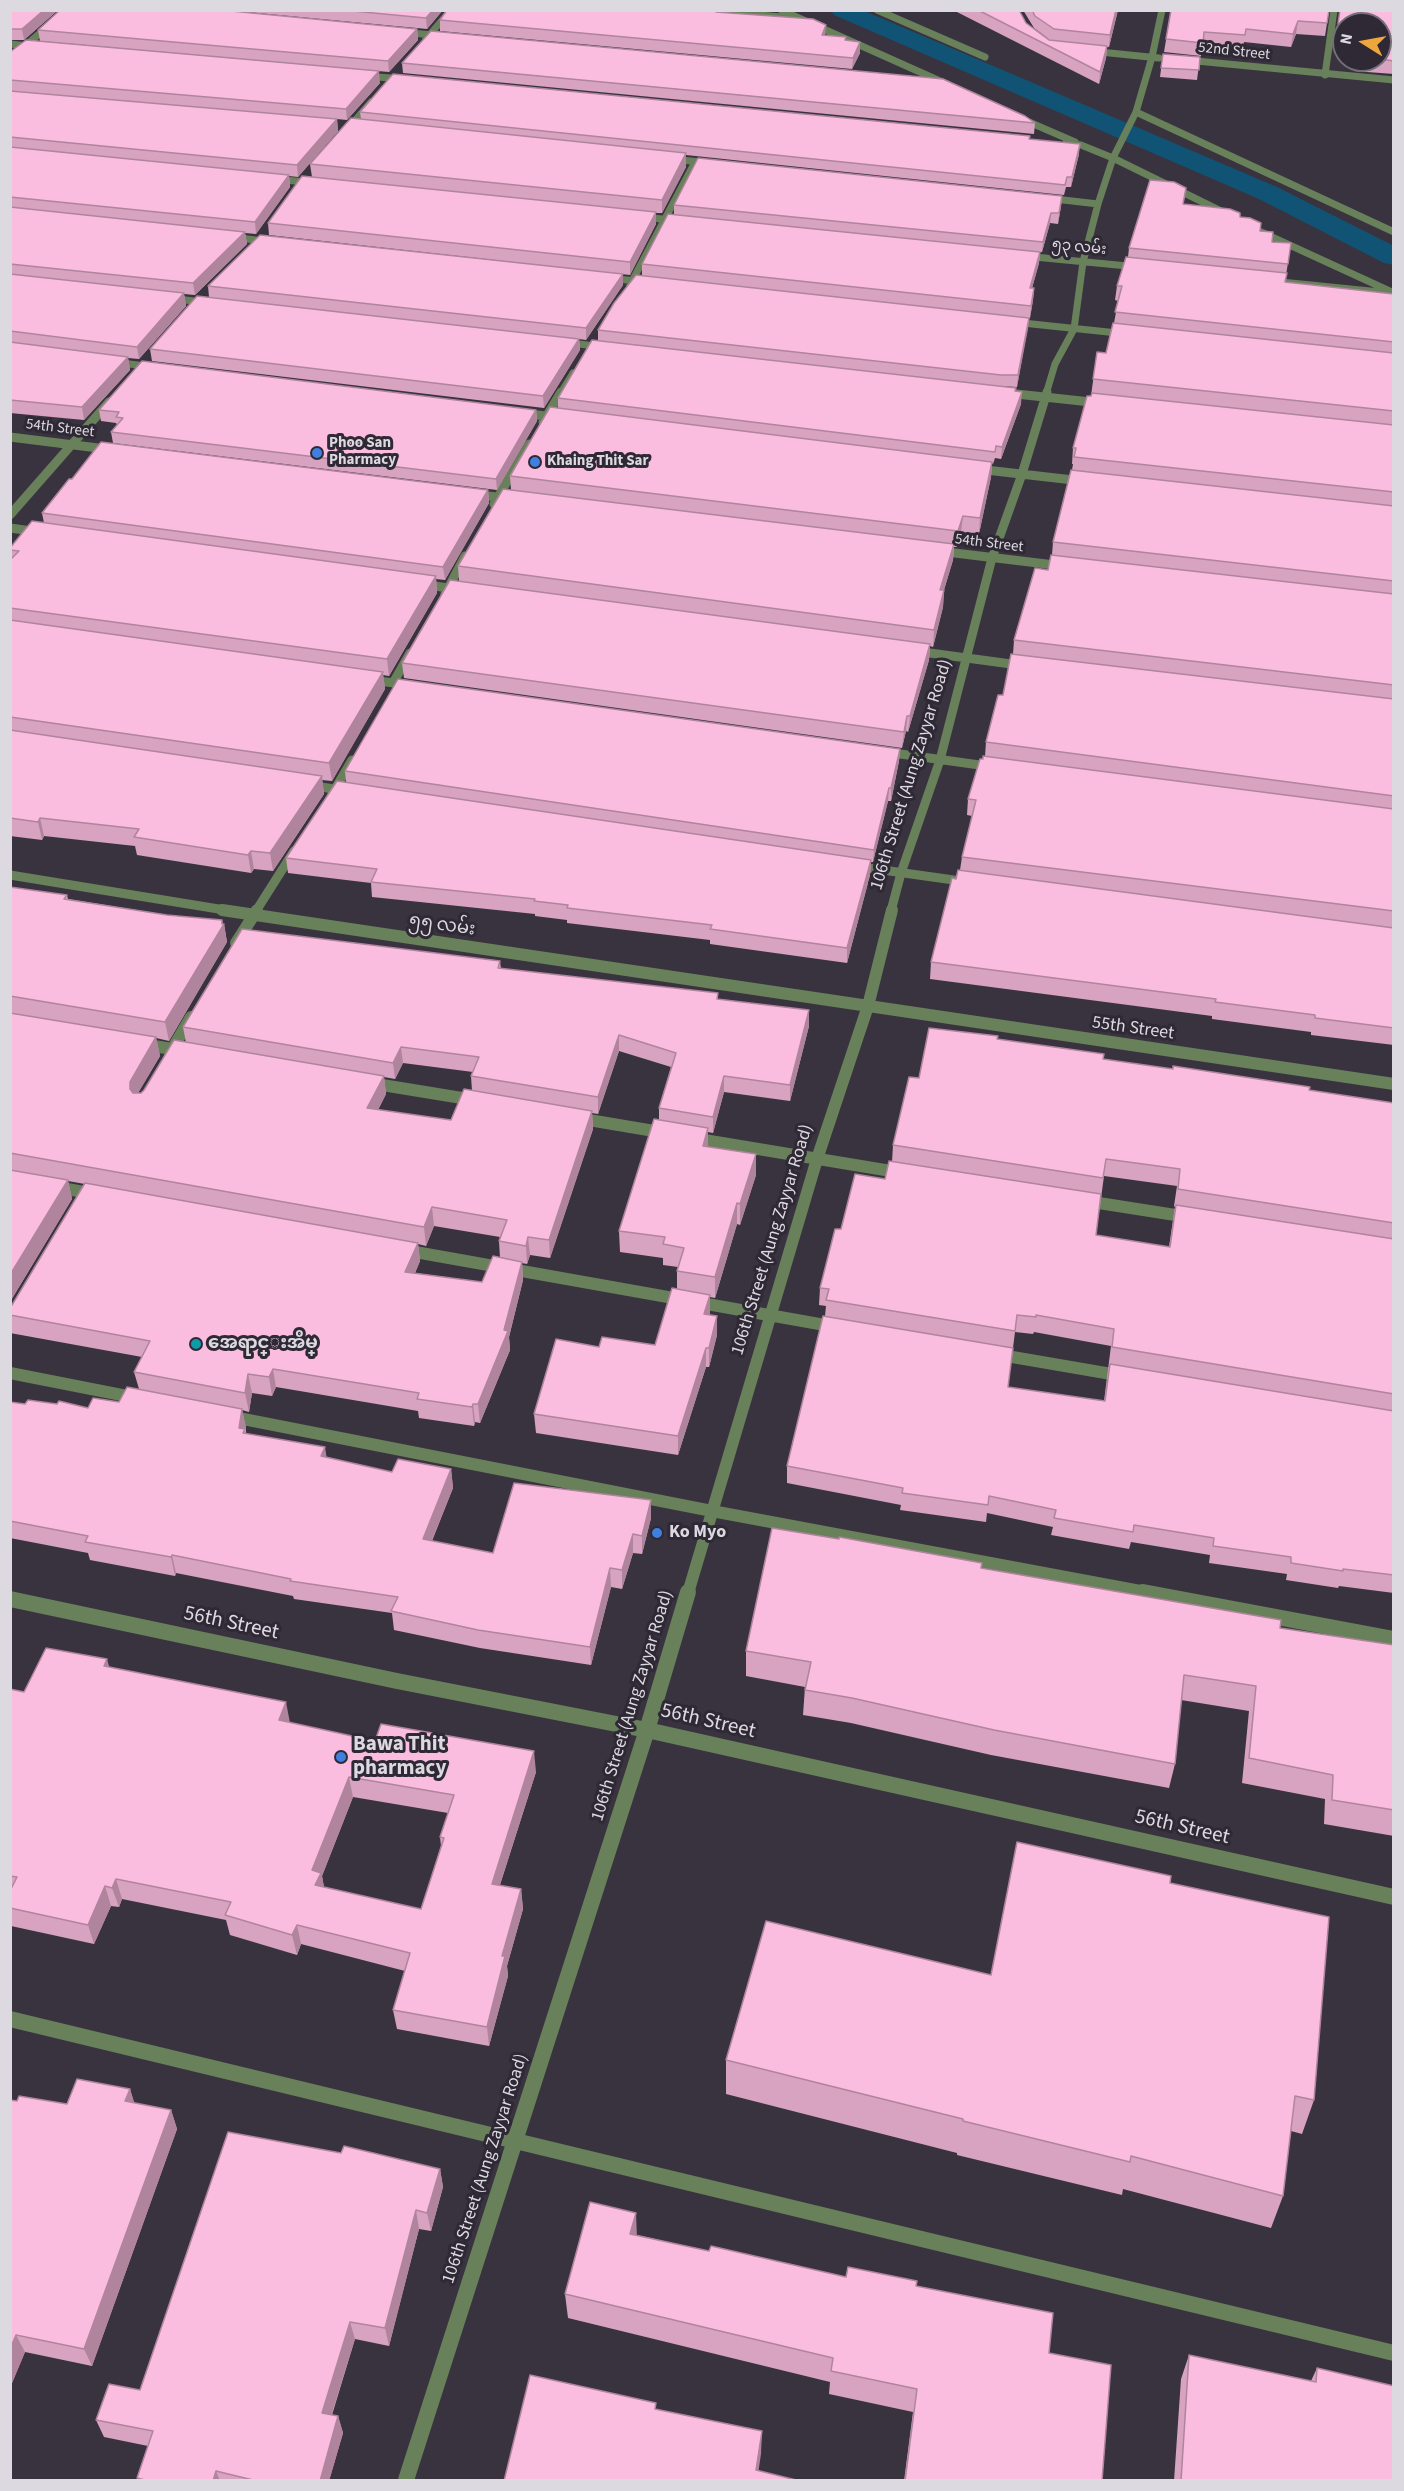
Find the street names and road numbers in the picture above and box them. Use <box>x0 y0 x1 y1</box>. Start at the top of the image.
street label: 52nd Street <box>1197 39 1271 65</box>
street label: ၅၃ လမ်း <box>1051 236 1107 260</box>
street label: 54th Street <box>25 416 95 442</box>
street label: 54th Street <box>954 531 1024 557</box>
street label: 106th Street (Aung Zayyar Road) <box>867 657 957 893</box>
street label: ၅၅ လမ်း <box>408 911 476 941</box>
street label: 55th Street <box>1091 1013 1175 1045</box>
street label: 106th Street (Aung Zayyar Road) <box>728 1122 818 1358</box>
street label: 106th Street (Aung Zayyar Road) <box>588 1588 678 1824</box>
street label: 56th Street <box>181 1602 281 1646</box>
street label: 56th Street <box>658 1699 758 1745</box>
street label: 56th Street <box>1132 1805 1232 1851</box>
street label: 106th Street (Aung Zayyar Road) <box>439 2051 533 2287</box>

